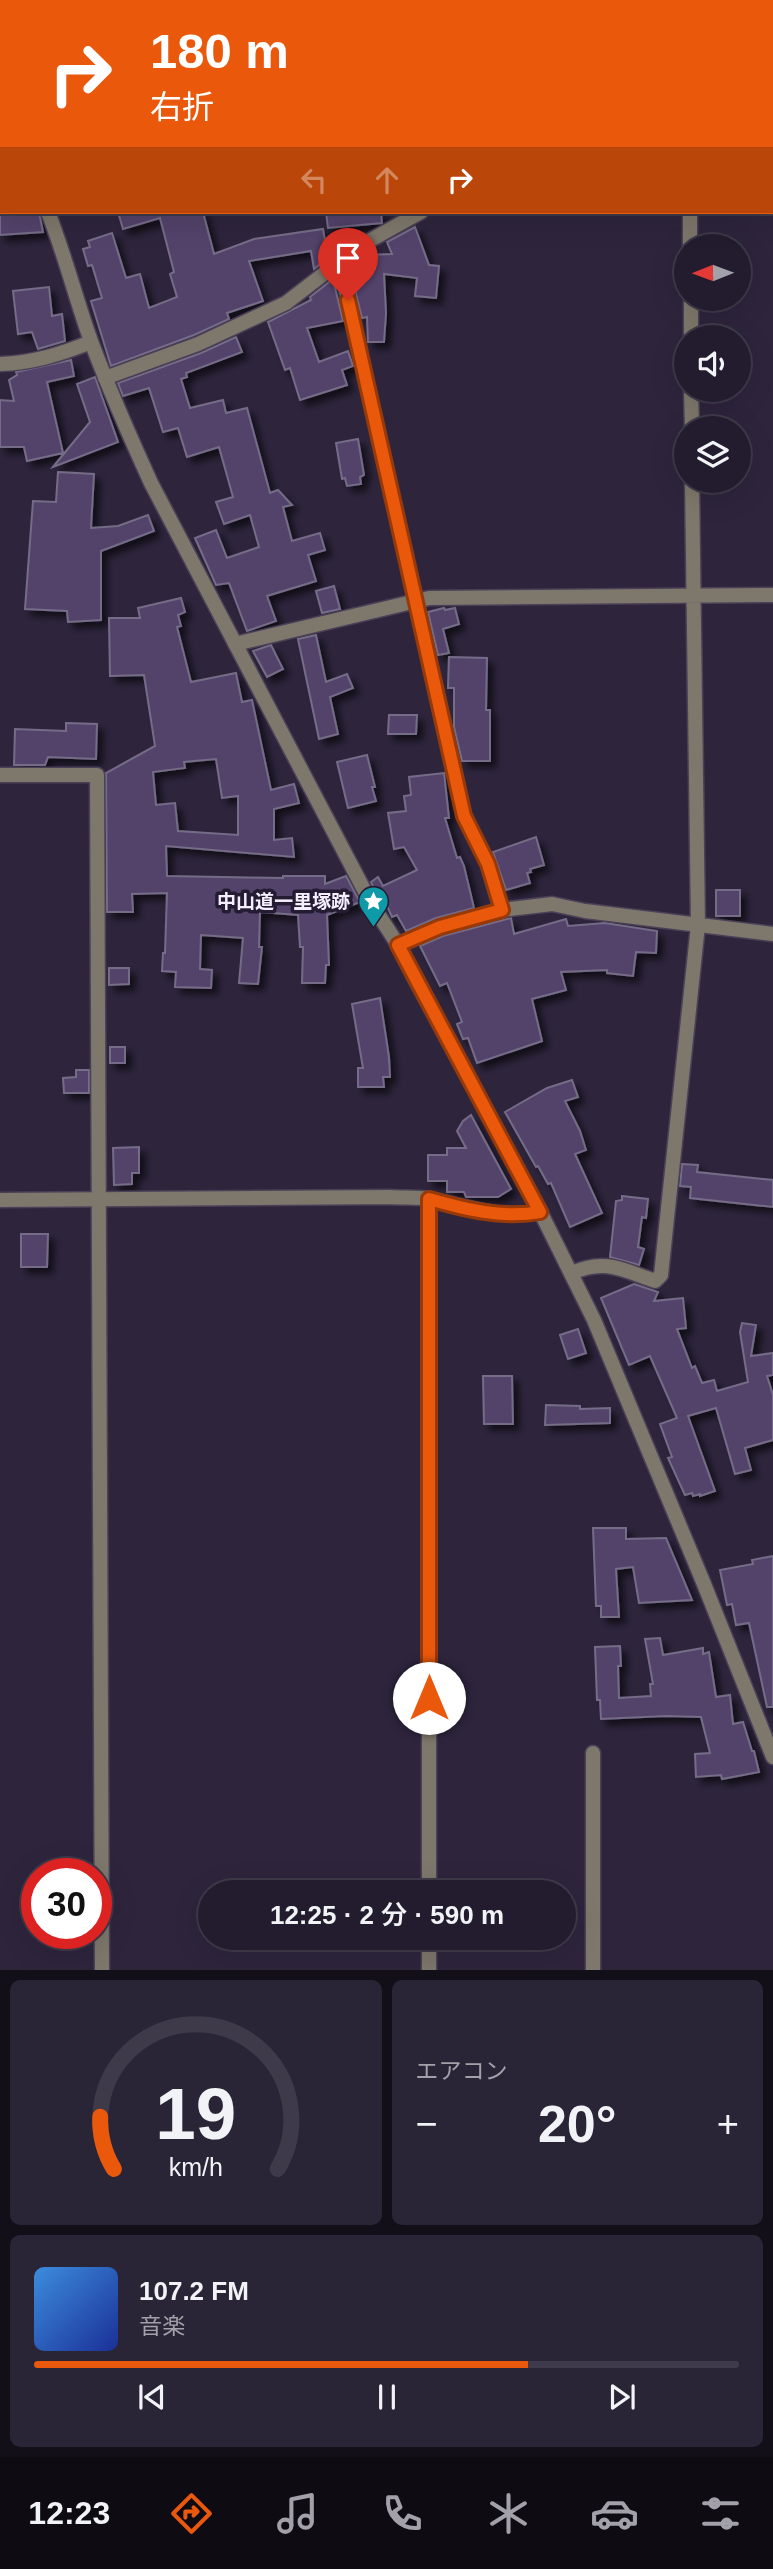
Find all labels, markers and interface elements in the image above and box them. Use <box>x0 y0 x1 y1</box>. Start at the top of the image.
text: 180 m <box>150 24 289 78</box>
icon: right <box>35 28 126 119</box>
text: 右折 <box>150 89 214 125</box>
icon: left <box>295 161 333 199</box>
icon: ahead <box>368 161 406 199</box>
icon: right <box>441 161 479 199</box>
pin <box>318 228 378 300</box>
north arrow <box>674 234 751 312</box>
map controls <box>674 234 751 493</box>
icon: arrive <box>329 239 367 277</box>
button: sound <box>674 325 751 402</box>
button: layers <box>674 416 751 493</box>
place icon: 中山道一里塚跡 <box>356 884 390 928</box>
place label: 中山道一里塚跡 <box>217 891 350 912</box>
position arrow <box>392 1661 466 1735</box>
speed limit sign: 30 <box>21 1858 112 1949</box>
text: 12:25 · 2 分 · 590 m <box>270 1900 504 1930</box>
text: エアコン <box>416 2058 508 2084</box>
text: 19 <box>155 2073 236 2154</box>
text: 20° <box>538 2095 617 2153</box>
text: − <box>416 2103 438 2145</box>
text: + <box>717 2103 739 2145</box>
text: km/h <box>169 2152 223 2180</box>
text: 107.2 FM <box>139 2276 249 2306</box>
text: 音楽 <box>139 2313 185 2339</box>
icon: previous <box>133 2378 171 2416</box>
icon: pause <box>368 2378 406 2416</box>
icon: next <box>603 2378 641 2416</box>
icon: directions <box>167 2489 216 2538</box>
icon: music <box>273 2489 322 2538</box>
icon: phone <box>378 2489 427 2538</box>
icon: climate <box>484 2489 533 2538</box>
icon: car <box>590 2489 639 2538</box>
icon: filters <box>696 2489 745 2538</box>
text: 12:23 <box>28 2495 110 2531</box>

